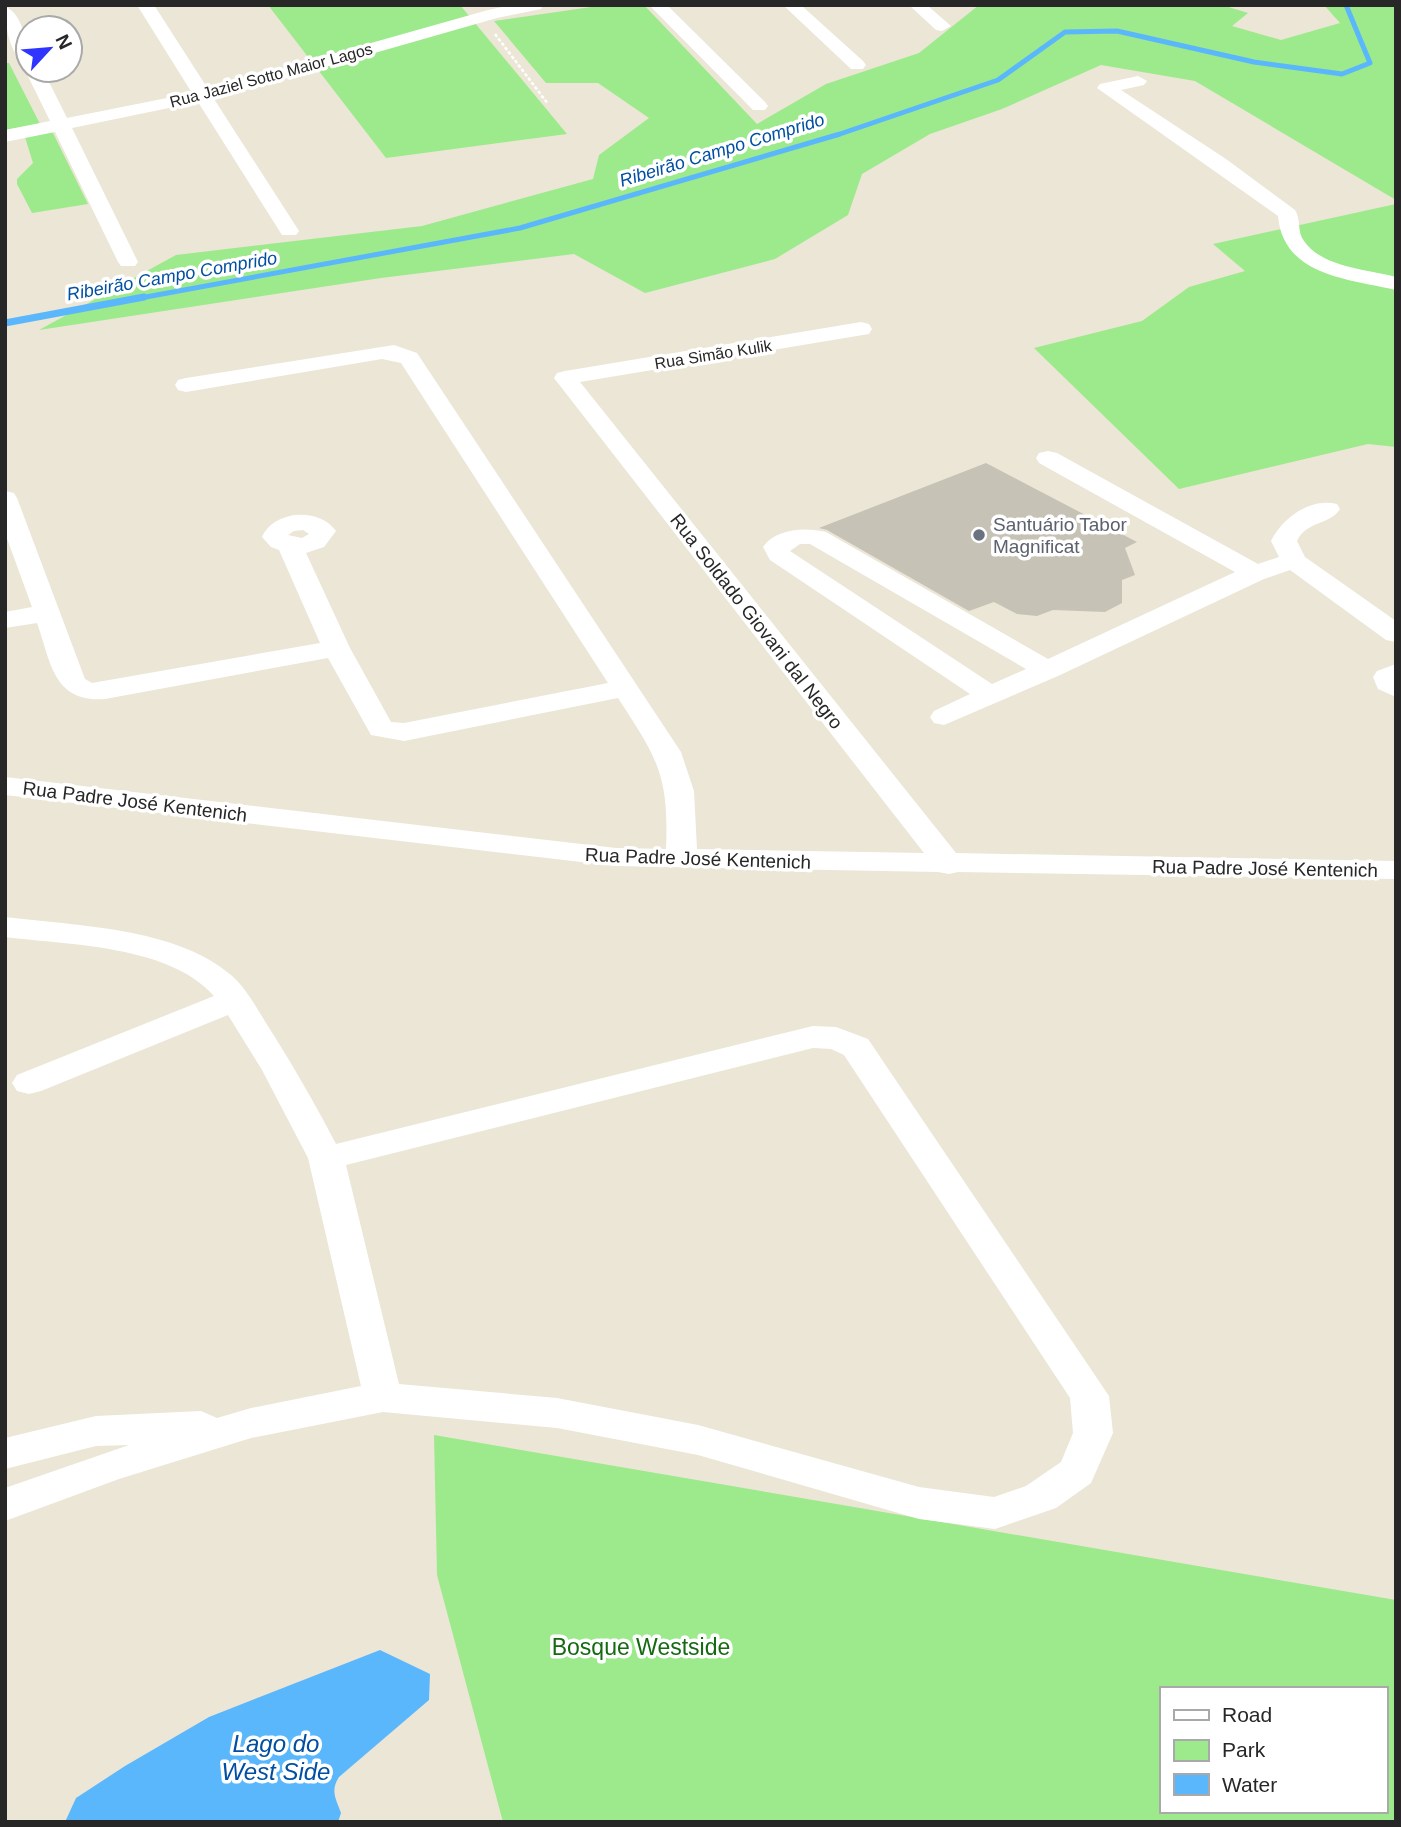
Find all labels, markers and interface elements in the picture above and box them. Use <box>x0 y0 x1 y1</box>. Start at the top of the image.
north arrow <box>14 14 84 84</box>
text: N <box>51 31 76 53</box>
street label: Rua Jaziel Sotto Maior Lagos <box>168 40 374 111</box>
water label: Ribeirão Campo Comprido <box>617 109 827 191</box>
water label: Ribeirão Campo Comprido <box>65 248 279 304</box>
street label: Rua Simão Kulik <box>653 337 774 372</box>
street label: Rua Soldado Giovani dal Negro <box>666 510 847 733</box>
place label: Santuário Tabor Magnificat <box>993 514 1127 557</box>
marker: Santuário Tabor Magnificat <box>971 527 987 543</box>
street label: Rua Padre José Kentenich <box>21 777 248 826</box>
street label: Rua Padre José Kentenich <box>585 844 811 873</box>
street label: Rua Padre José Kentenich <box>1152 856 1378 881</box>
park label: Bosque Westside <box>552 1634 730 1660</box>
legend <box>1160 1687 1387 1813</box>
text: Road <box>1222 1703 1272 1726</box>
water label: Lago do West Side <box>222 1730 330 1785</box>
text: Park <box>1222 1738 1266 1761</box>
text: Water <box>1222 1773 1277 1796</box>

